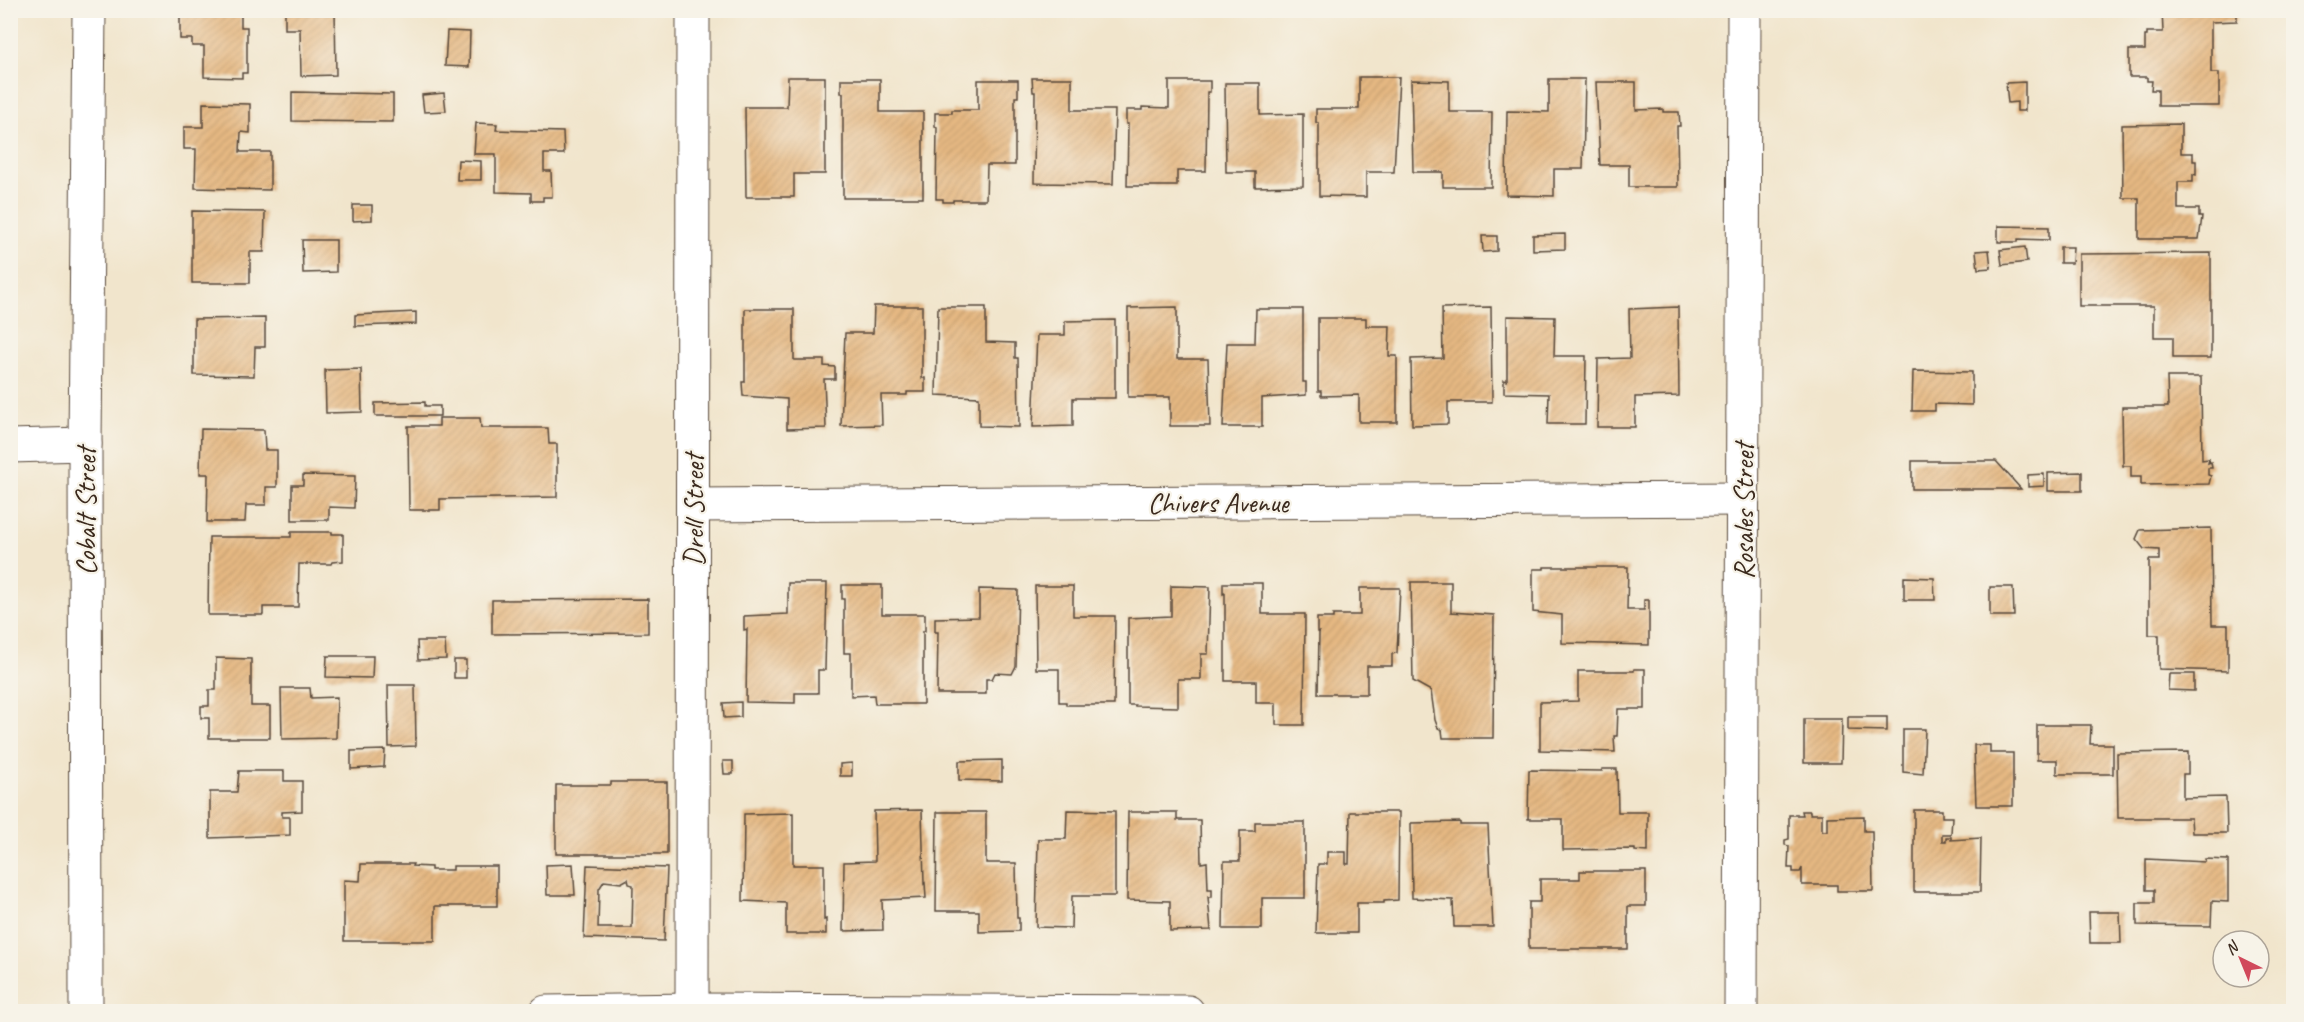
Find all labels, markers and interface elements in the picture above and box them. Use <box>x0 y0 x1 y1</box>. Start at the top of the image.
street label: Rosales Street <box>1726 439 1761 579</box>
street label: Cobalt Street <box>68 443 103 575</box>
street label: Drell Street <box>676 450 711 566</box>
street label: Chivers Avenue <box>1148 485 1290 520</box>
north arrow <box>2211 929 2271 989</box>
text: N <box>2221 936 2244 959</box>

